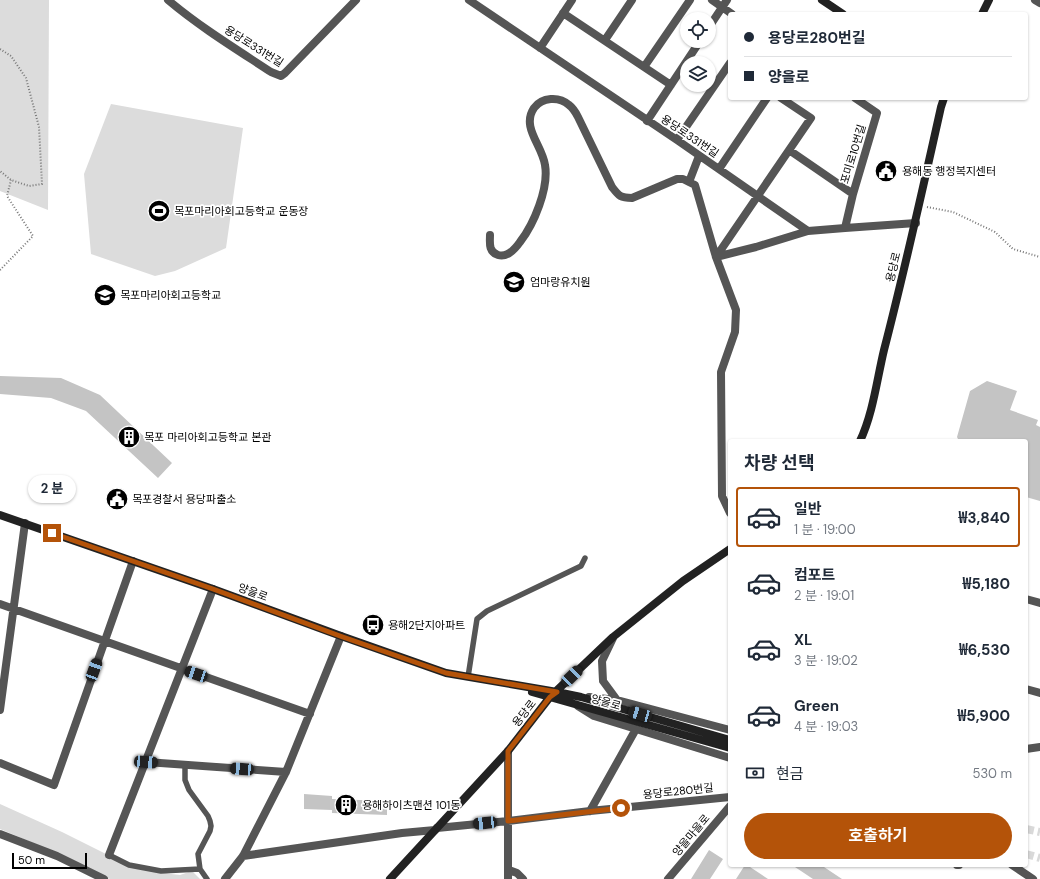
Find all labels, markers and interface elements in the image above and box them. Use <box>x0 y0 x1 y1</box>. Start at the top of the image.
map controls <box>680 12 716 92</box>
button: locate <box>680 12 716 48</box>
street label: 용당로331번길 <box>222 22 286 70</box>
text: 용당로280번길 <box>768 28 866 48</box>
button: layers <box>680 56 716 92</box>
text: 양을로 <box>768 67 809 87</box>
street label: 용당로331번길 <box>658 112 722 160</box>
street label: 포미로10번길 <box>837 123 869 185</box>
public building icon: 용해동 행정복지센터 <box>873 158 899 184</box>
place label: 용해동 행정복지센터 <box>902 164 996 178</box>
sports icon: 목포마리아회고등학교 운동장 <box>146 198 172 224</box>
place label: 목포마리아회고등학교 운동장 <box>174 204 309 218</box>
street label: 용당로 <box>883 251 903 283</box>
school or university icon: 엄마랑유치원 <box>501 269 527 295</box>
place label: 엄마랑유치원 <box>530 275 591 289</box>
school or university icon: 목포마리아회고등학교 <box>92 282 118 308</box>
place label: 목포마리아회고등학교 <box>120 288 221 302</box>
building icon: 목포 마리아회고등학교 본관 <box>116 424 142 450</box>
place label: 목포 마리아회고등학교 본관 <box>144 430 271 444</box>
text: 차량 선택 <box>744 451 814 475</box>
callout: 2 분 <box>28 475 76 503</box>
text: 2 분 <box>41 480 63 497</box>
public building icon: 목포경찰서 용당파출소 <box>104 486 130 512</box>
place label: 목포경찰서 용당파출소 <box>132 492 236 506</box>
icon: car <box>746 499 782 535</box>
text: 일반 <box>794 499 822 519</box>
text: ₩3,840 <box>959 508 1010 528</box>
text: 1 분 · 19:00 <box>794 521 856 538</box>
route end <box>43 524 61 542</box>
icon: car <box>746 565 782 601</box>
text: 컴포트 <box>794 565 835 585</box>
text: ₩5,180 <box>963 574 1010 594</box>
street label: 양을로 <box>236 580 270 604</box>
text: 2 분 · 19:01 <box>794 587 854 604</box>
bus stop icon: 용해2단지아파트 <box>360 612 386 638</box>
place label: 용해2단지아파트 <box>388 618 465 632</box>
text: XL <box>794 630 812 650</box>
icon: car <box>746 631 782 667</box>
text: ₩6,530 <box>959 640 1010 660</box>
text: 3 분 · 19:02 <box>794 652 858 669</box>
car <box>84 657 104 683</box>
car <box>559 663 585 689</box>
car <box>183 664 209 684</box>
street label: 양을로 <box>589 691 623 713</box>
text: Green <box>794 696 839 716</box>
street label: 용당로 <box>509 697 539 729</box>
icon: car <box>746 697 782 733</box>
car <box>627 705 653 723</box>
text: ₩5,900 <box>957 706 1010 726</box>
text: 4 분 · 19:03 <box>794 718 858 735</box>
car <box>134 755 158 769</box>
car <box>230 762 254 776</box>
icon: cash <box>744 762 766 784</box>
text: 현금 <box>776 764 804 784</box>
text: 530 m <box>972 765 1012 782</box>
street label: 용당로280번길 <box>642 780 714 802</box>
building icon: 용해하이츠맨션 101동 <box>333 792 359 818</box>
place label: 용해하이츠맨션 101동 <box>362 798 460 812</box>
route start <box>612 799 630 817</box>
street label: 양을마을로 <box>669 811 713 859</box>
button: 호출하기 <box>744 813 1012 859</box>
car <box>472 816 498 830</box>
scale bar <box>12 851 87 870</box>
text: 50 m <box>18 853 45 867</box>

